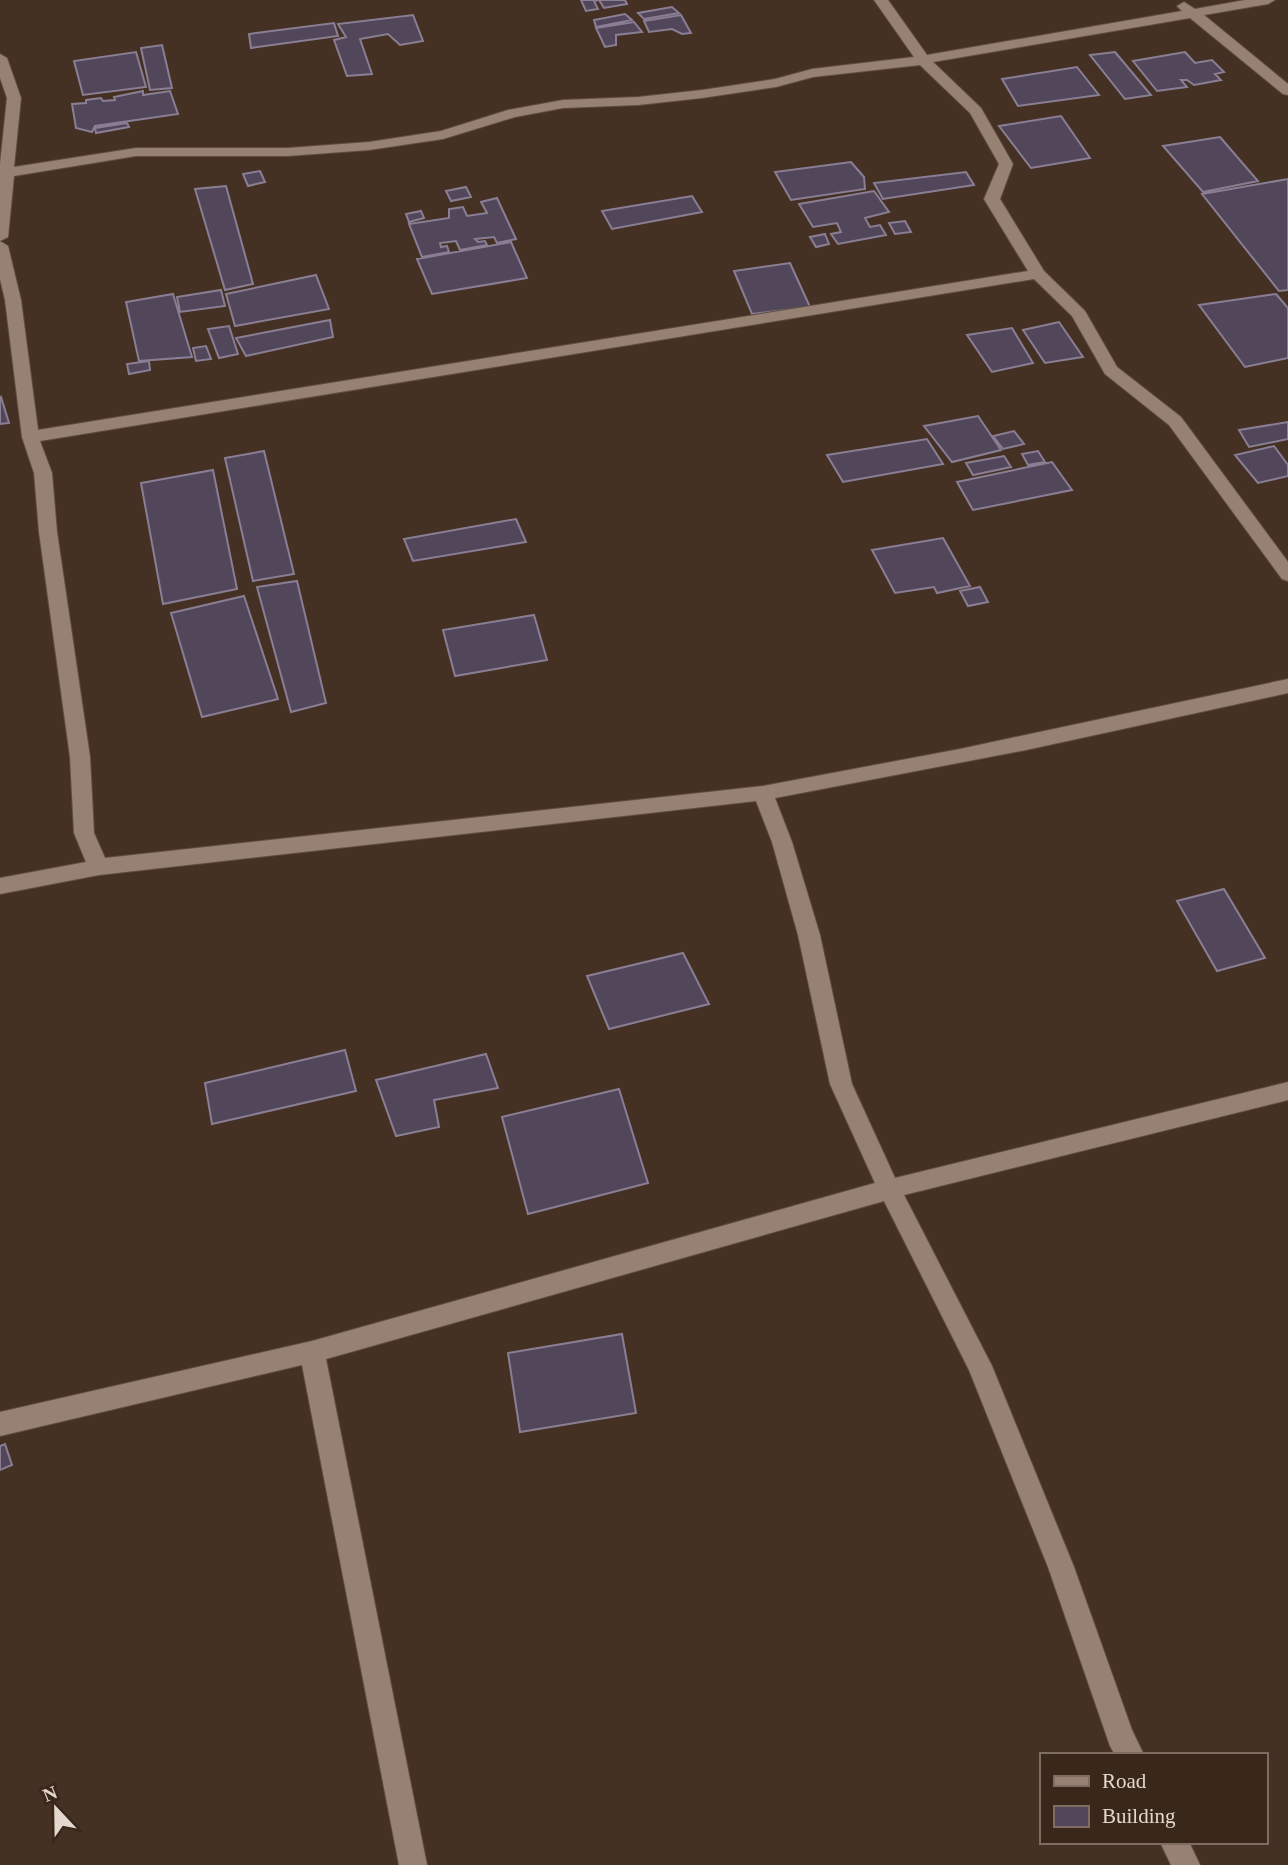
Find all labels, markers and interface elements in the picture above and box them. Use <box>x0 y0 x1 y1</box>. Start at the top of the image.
legend <box>1040 1753 1267 1844</box>
text: Road <box>1102 1769 1147 1793</box>
north arrow <box>21 1774 91 1844</box>
text: N <box>40 1781 60 1806</box>
text: Building <box>1102 1804 1176 1828</box>

